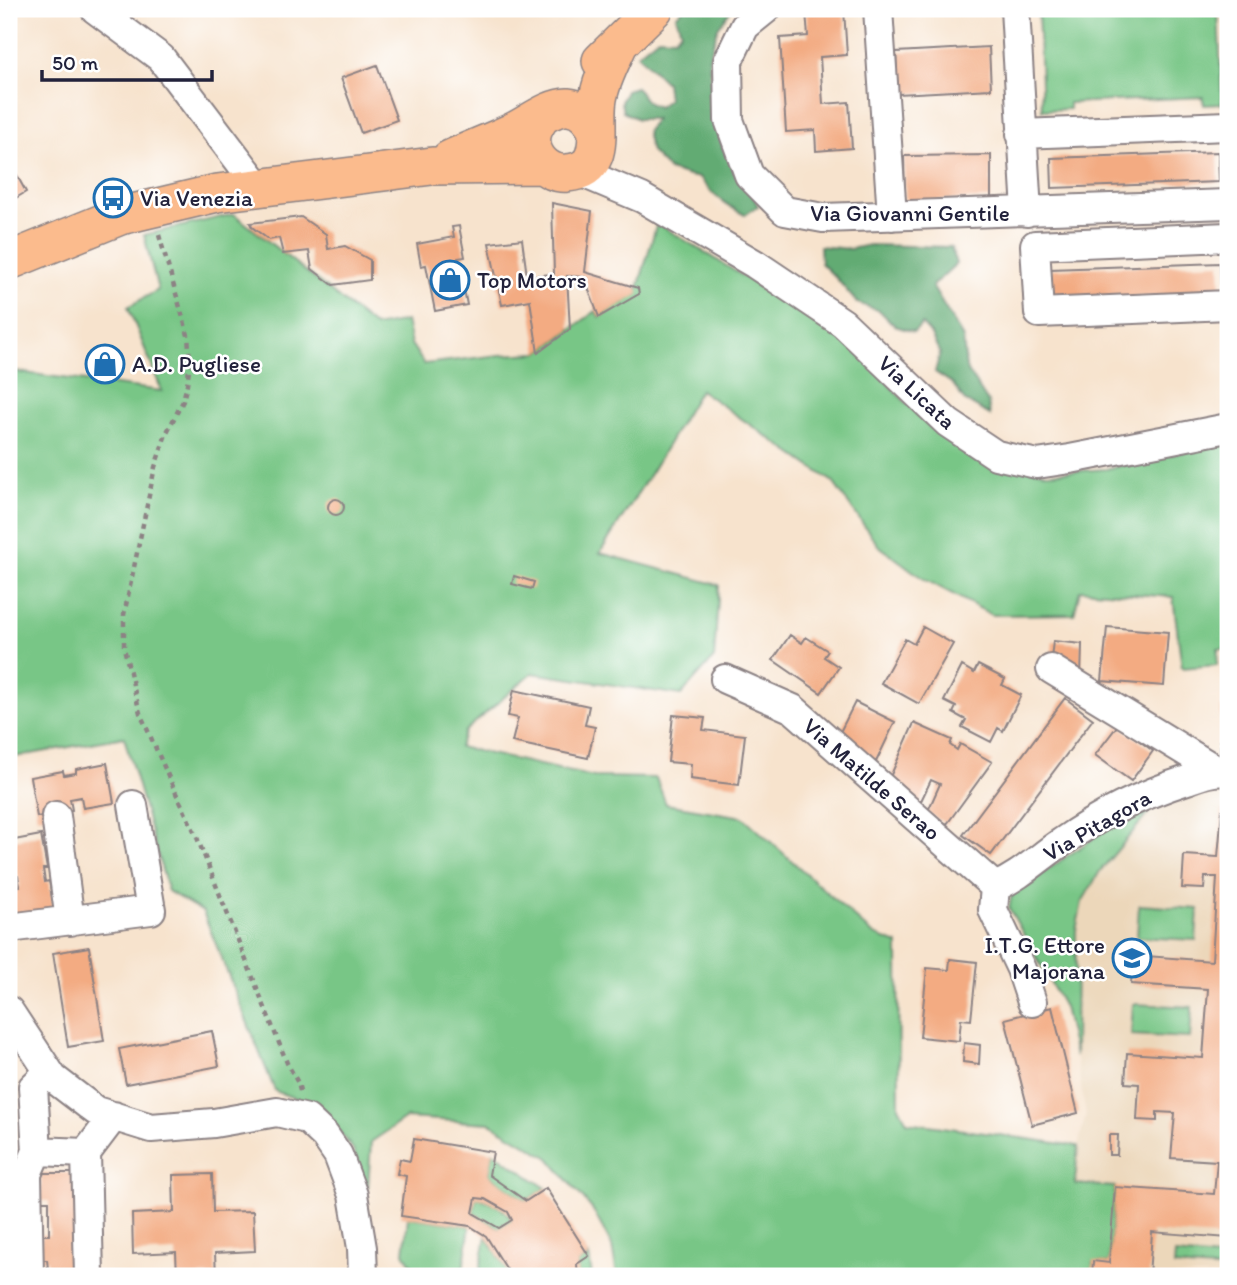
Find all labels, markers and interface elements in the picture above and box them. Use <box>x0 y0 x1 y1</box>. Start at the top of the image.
scale bar <box>42 38 212 82</box>
text: 50 m <box>52 50 99 75</box>
bus stop icon: Via Venezia <box>92 177 134 219</box>
place label: Via Venezia <box>140 184 253 212</box>
street label: Via Giovanni Gentile <box>810 199 1010 227</box>
shop icon: Top Motors <box>429 259 471 301</box>
place label: Top Motors <box>477 266 587 294</box>
shop icon: A.D. Pugliese <box>84 343 126 385</box>
street label: Via Licata <box>872 349 962 435</box>
place label: A.D. Pugliese <box>132 350 261 378</box>
street label: Via Matilde Serao <box>798 712 946 846</box>
street label: Via Pitagora <box>1038 783 1156 867</box>
place label: I.T.G. Ettore Majorana <box>985 931 1105 985</box>
school or university icon: I.T.G. Ettore Majorana <box>1111 937 1153 979</box>

